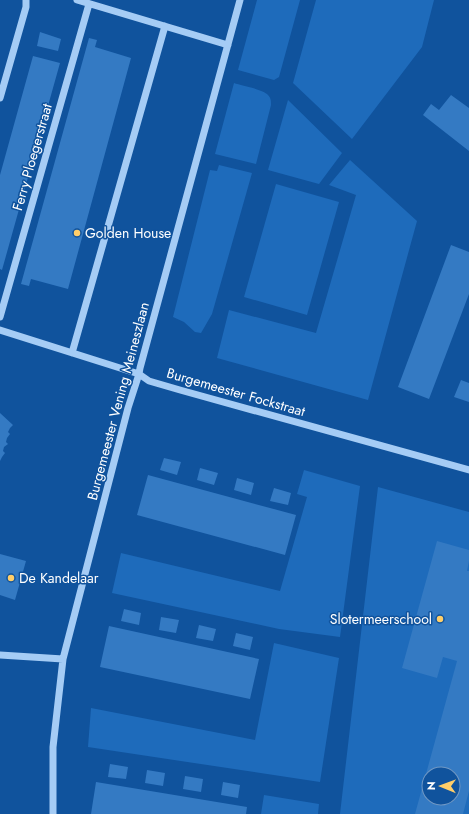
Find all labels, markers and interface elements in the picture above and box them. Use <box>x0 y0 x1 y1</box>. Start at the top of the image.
street label: Ferry Ploegerstraat <box>7 100 57 213</box>
place label: Golden House <box>85 223 171 243</box>
marker: Golden House <box>72 228 82 238</box>
street label: Burgemeester Vening Meineszlaan <box>82 300 154 502</box>
street label: Burgemeester Fockstraat <box>164 363 308 422</box>
place label: De Kandelaar <box>19 568 99 588</box>
marker: De Kandelaar <box>6 573 16 583</box>
place label: Slotermeerschool <box>330 609 432 629</box>
marker: Slotermeerschool <box>435 614 445 624</box>
north arrow <box>421 766 461 806</box>
text: N <box>423 781 439 790</box>

